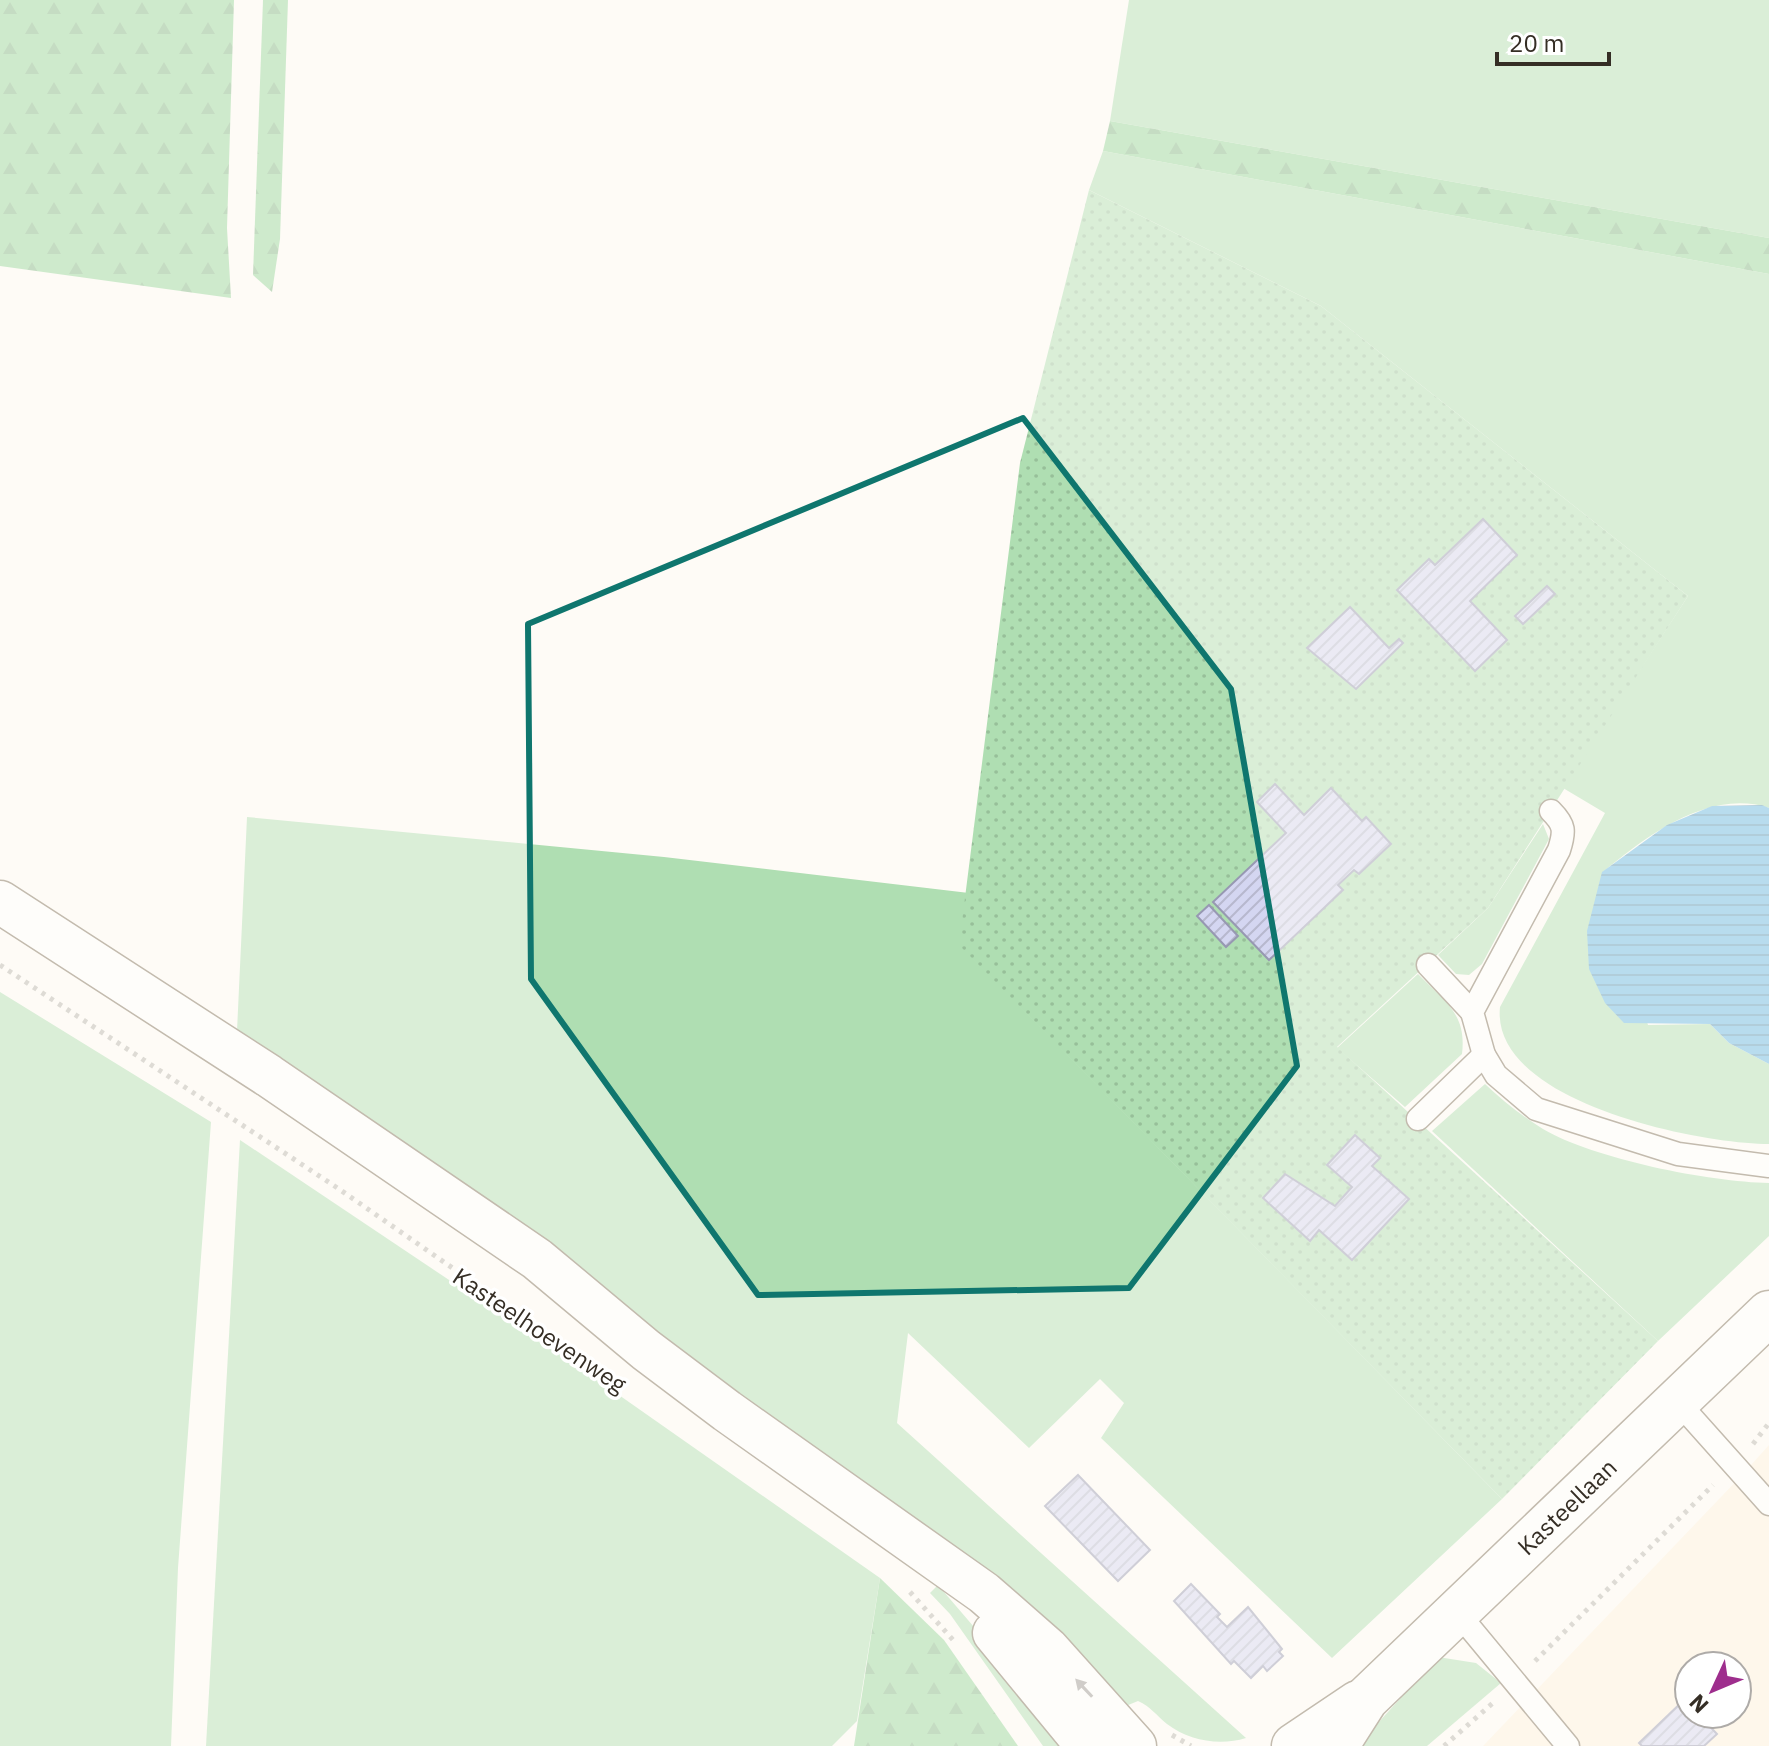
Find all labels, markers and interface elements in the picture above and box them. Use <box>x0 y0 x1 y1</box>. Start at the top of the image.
scale bar <box>1497 16 1609 66</box>
text: 20 m <box>1509 27 1564 59</box>
street label: Kasteelhoevenweg <box>447 1260 633 1400</box>
street label: Kasteellaan <box>1510 1451 1624 1562</box>
north arrow <box>1673 1650 1753 1730</box>
one-way arrow <box>1075 1678 1093 1697</box>
text: N <box>1682 1688 1714 1720</box>

